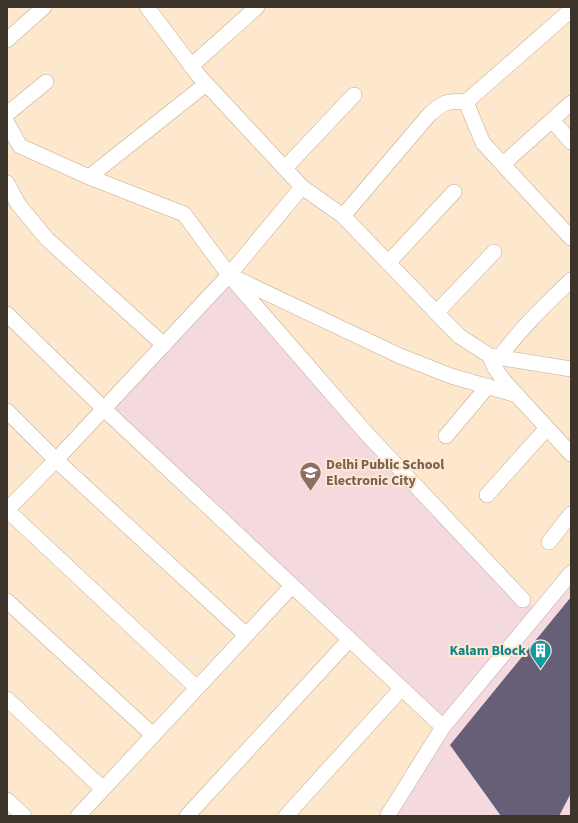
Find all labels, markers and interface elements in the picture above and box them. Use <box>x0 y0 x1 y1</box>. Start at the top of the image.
place label: Delhi Public School Electronic City <box>326 455 444 491</box>
school or university icon: Delhi Public School Electronic City <box>298 460 324 493</box>
building icon: Kalam Block <box>528 638 554 671</box>
place label: Kalam Block <box>449 641 526 661</box>

